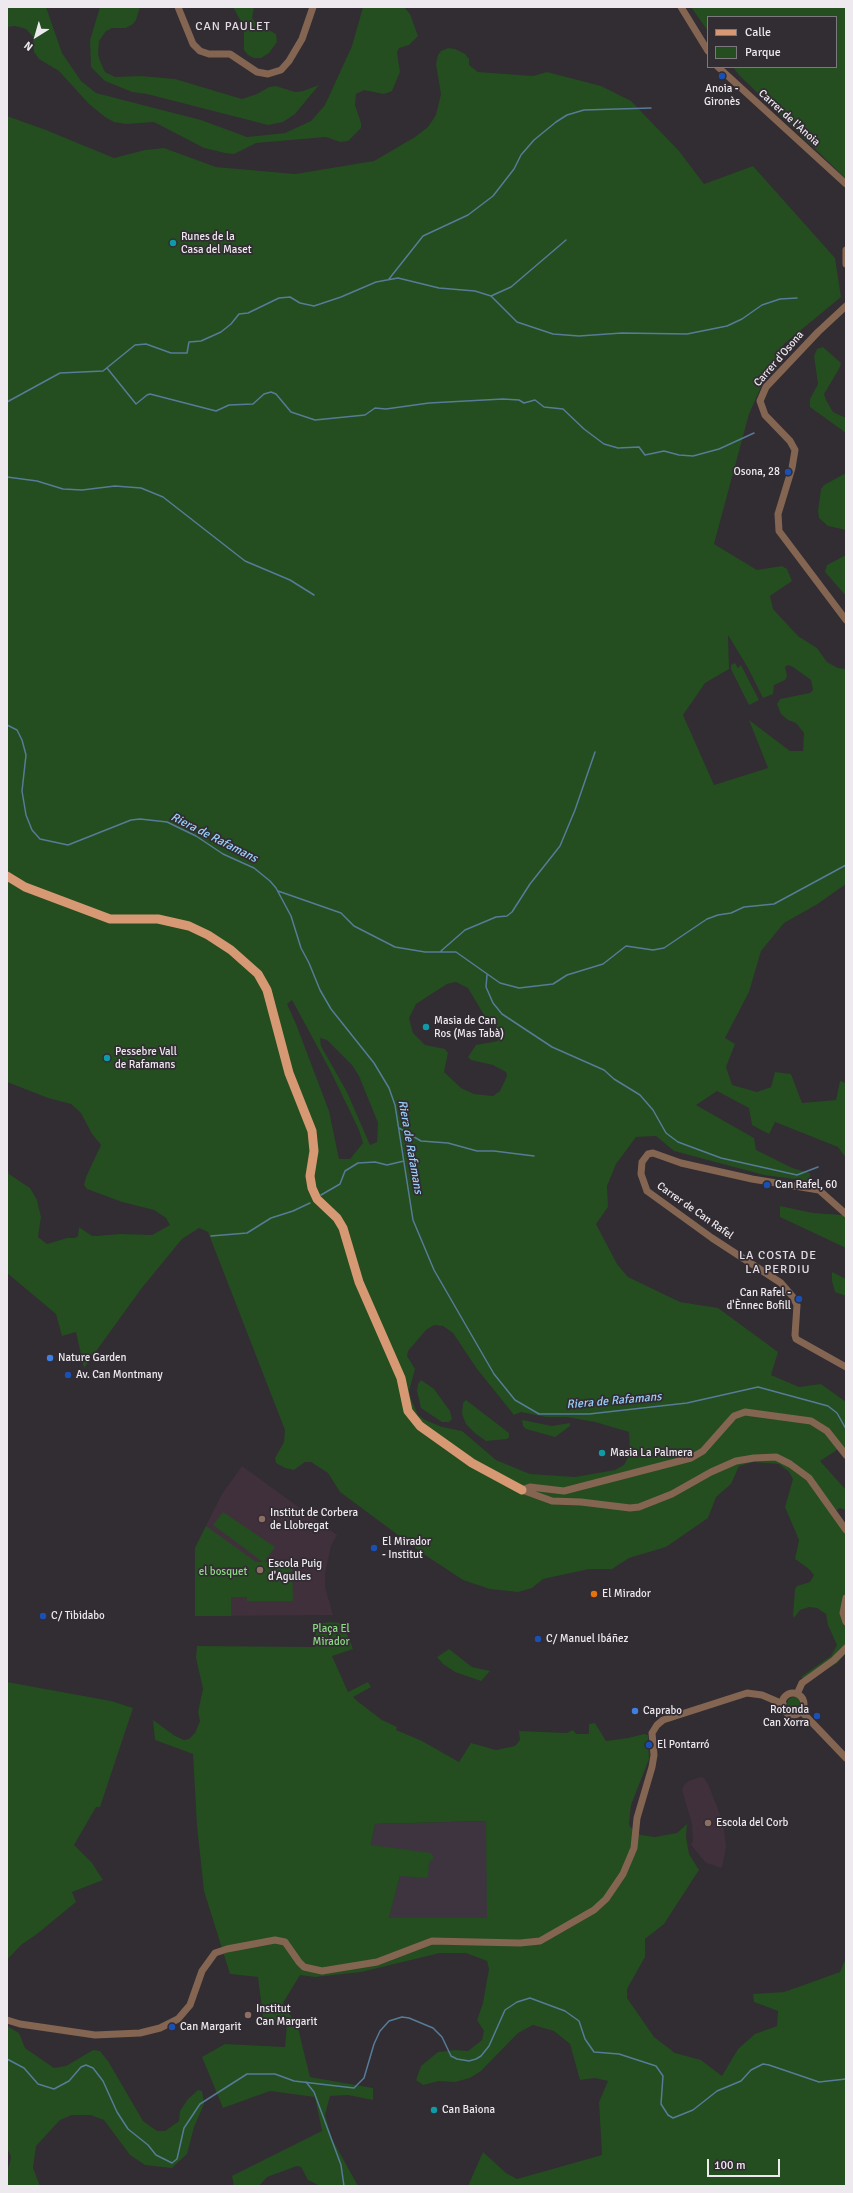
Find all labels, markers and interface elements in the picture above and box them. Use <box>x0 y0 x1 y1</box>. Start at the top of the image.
north arrow <box>16 16 56 56</box>
legend <box>707 16 837 68</box>
district label: CAN PAULET <box>195 20 271 34</box>
text: Calle <box>745 25 771 40</box>
text: N <box>22 38 35 53</box>
text: Parque <box>745 45 781 60</box>
marker: Anoia - Gironès <box>717 71 727 81</box>
place label: Anoia - Gironès <box>704 82 740 108</box>
street label: Carrer de l'Anoia <box>756 87 822 149</box>
place label: Runes de la Casa del Maset <box>181 230 252 256</box>
marker: Runes de la Casa del Maset <box>168 238 178 248</box>
street label: Carrer d'Osona <box>751 328 807 390</box>
place label: Osona, 28 <box>733 465 780 479</box>
marker: Osona, 28 <box>783 467 793 477</box>
water label: Riera de Rafamans <box>168 810 260 866</box>
place label: Masia de Can Ros (Mas Tabà) <box>434 1014 504 1040</box>
marker: Masia de Can Ros (Mas Tabà) <box>421 1022 431 1032</box>
place label: Pessebre Vall de Rafamans <box>115 1045 177 1071</box>
marker: Pessebre Vall de Rafamans <box>102 1053 112 1063</box>
water label: Riera de Rafamans <box>395 1099 425 1195</box>
place label: Can Rafel, 60 <box>775 1178 837 1192</box>
street label: Carrer de Can Rafel <box>654 1180 736 1242</box>
marker: Can Rafel, 60 <box>762 1180 772 1190</box>
district label: LA COSTA DE LA PERDIU <box>739 1249 817 1277</box>
place label: Can Rafel - d'Ènnec Bofill <box>727 1286 791 1312</box>
marker: Can Rafel - d'Ènnec Bofill <box>794 1294 804 1304</box>
place label: Nature Garden <box>58 1351 126 1365</box>
marker: Nature Garden <box>45 1353 55 1363</box>
place label: Av. Can Montmany <box>76 1368 163 1382</box>
marker: Av. Can Montmany <box>63 1370 73 1380</box>
water label: Riera de Rafamans <box>566 1390 662 1412</box>
place label: Masia La Palmera <box>610 1446 693 1460</box>
marker: Masia La Palmera <box>597 1448 607 1458</box>
place label: Institut de Corbera de Llobregat <box>270 1506 358 1532</box>
marker: Institut de Corbera de Llobregat <box>257 1514 267 1524</box>
place label: El Mirador - Institut <box>382 1535 431 1561</box>
marker: El Mirador - Institut <box>369 1543 379 1553</box>
place label: Escola Puig d'Agulles <box>268 1557 322 1583</box>
park label: el bosquet <box>199 1565 247 1579</box>
marker: Escola Puig d'Agulles <box>255 1565 265 1575</box>
place label: El Mirador <box>602 1587 651 1601</box>
marker: El Mirador <box>589 1589 599 1599</box>
place label: C/ Tibidabo <box>51 1609 105 1623</box>
marker: C/ Tibidabo <box>38 1611 48 1621</box>
park label: Plaça El Mirador <box>312 1622 350 1648</box>
place label: C/ Manuel Ibáñez <box>546 1632 628 1646</box>
marker: C/ Manuel Ibáñez <box>533 1634 543 1644</box>
place label: Rotonda Can Xorra <box>763 1703 809 1729</box>
place label: Caprabo <box>643 1704 682 1718</box>
marker: Caprabo <box>630 1706 640 1716</box>
marker: Rotonda Can Xorra <box>812 1711 822 1721</box>
place label: El Pontarró <box>657 1738 710 1752</box>
marker: El Pontarró <box>644 1740 654 1750</box>
place label: Escola del Corb <box>716 1816 788 1830</box>
marker: Escola del Corb <box>703 1818 713 1828</box>
place label: Institut Can Margarit <box>256 2002 317 2028</box>
marker: Institut Can Margarit <box>243 2010 253 2020</box>
place label: Can Margarit <box>180 2020 241 2034</box>
marker: Can Margarit <box>167 2022 177 2032</box>
place label: Can Baiona <box>442 2103 495 2117</box>
marker: Can Baiona <box>429 2105 439 2115</box>
scale bar <box>709 2151 782 2177</box>
text: 100 m <box>714 2158 746 2173</box>

